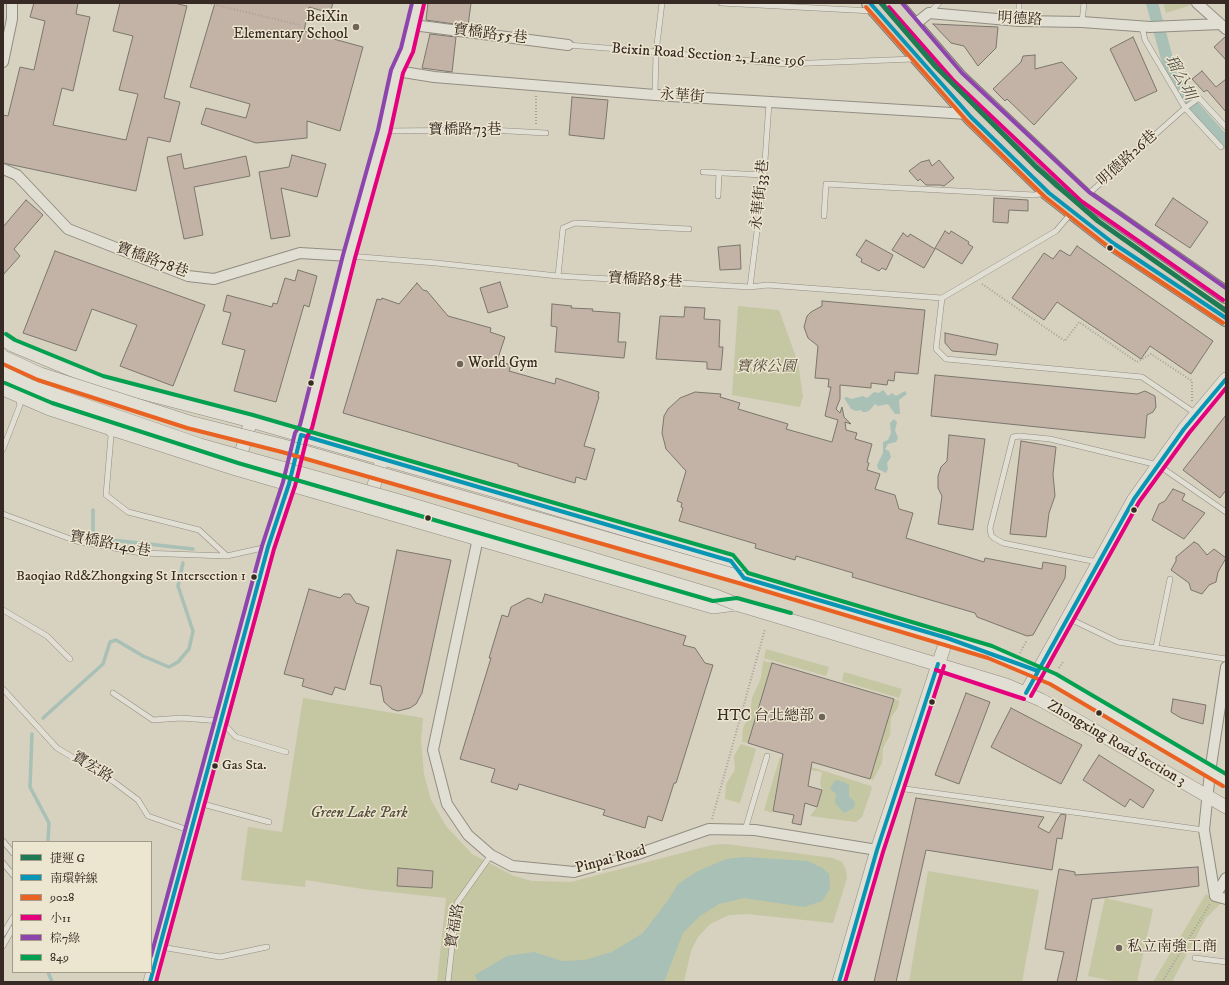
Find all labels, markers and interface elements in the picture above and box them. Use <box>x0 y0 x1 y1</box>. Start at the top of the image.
place label: BeiXin Elementary School <box>233 9 348 44</box>
street label: 明德路 <box>997 10 1043 30</box>
marker: BeiXin Elementary School <box>351 22 361 32</box>
street label: 寶橋路55巷 <box>452 22 528 48</box>
street label: Beixin Road Section 2, Lane 196 <box>611 40 805 72</box>
water label: 瑠公圳 <box>1160 52 1198 104</box>
street label: 永華街 <box>659 86 705 108</box>
street label: 寶橋路73巷 <box>428 122 502 140</box>
street label: 明德路26巷 <box>1094 127 1162 191</box>
street label: 永華街33巷 <box>748 159 774 231</box>
street label: 寶橋路78巷 <box>113 240 191 282</box>
unlabelled marker <box>1105 243 1115 253</box>
street label: 寶橋路85巷 <box>607 270 683 292</box>
place label: World Gym <box>468 355 538 373</box>
marker: World Gym <box>455 359 465 369</box>
park label: 寶徠公園 <box>736 359 796 377</box>
unlabelled marker <box>306 378 316 388</box>
unlabelled marker <box>1129 505 1139 515</box>
unlabelled marker <box>423 513 433 523</box>
street label: 寶橋路140巷 <box>68 528 152 562</box>
place label: Baoqiao Rd&Zhongxing St Intersection 1 <box>16 569 246 585</box>
marker: Baoqiao Rd&Zhongxing St Intersection 1 <box>249 572 259 582</box>
unlabelled marker <box>927 697 937 707</box>
street label: Zhongxing Road Section 3 <box>1044 697 1188 791</box>
place label: HTC 台北總部 <box>717 708 814 726</box>
unlabelled marker <box>1094 708 1104 718</box>
marker: HTC 台北總部 <box>817 712 827 722</box>
street label: 寶宏路 <box>68 748 116 788</box>
place label: Gas Sta. <box>222 758 267 774</box>
marker: Gas Sta. <box>210 761 220 771</box>
park label: Green Lake Park <box>310 805 408 823</box>
legend <box>12 841 152 973</box>
street label: Pinpai Road <box>574 842 648 878</box>
text: 捷運 G <box>50 851 85 866</box>
text: 南環幹線 <box>50 871 98 886</box>
text: 9028 <box>50 890 74 905</box>
street label: 寶福路 <box>443 902 469 950</box>
text: 小11 <box>50 911 71 926</box>
text: 棕7綠 <box>50 931 80 946</box>
place label: 私立南強工商 <box>1127 939 1217 957</box>
marker: 私立南強工商 <box>1114 943 1124 953</box>
text: 849 <box>50 950 69 965</box>

